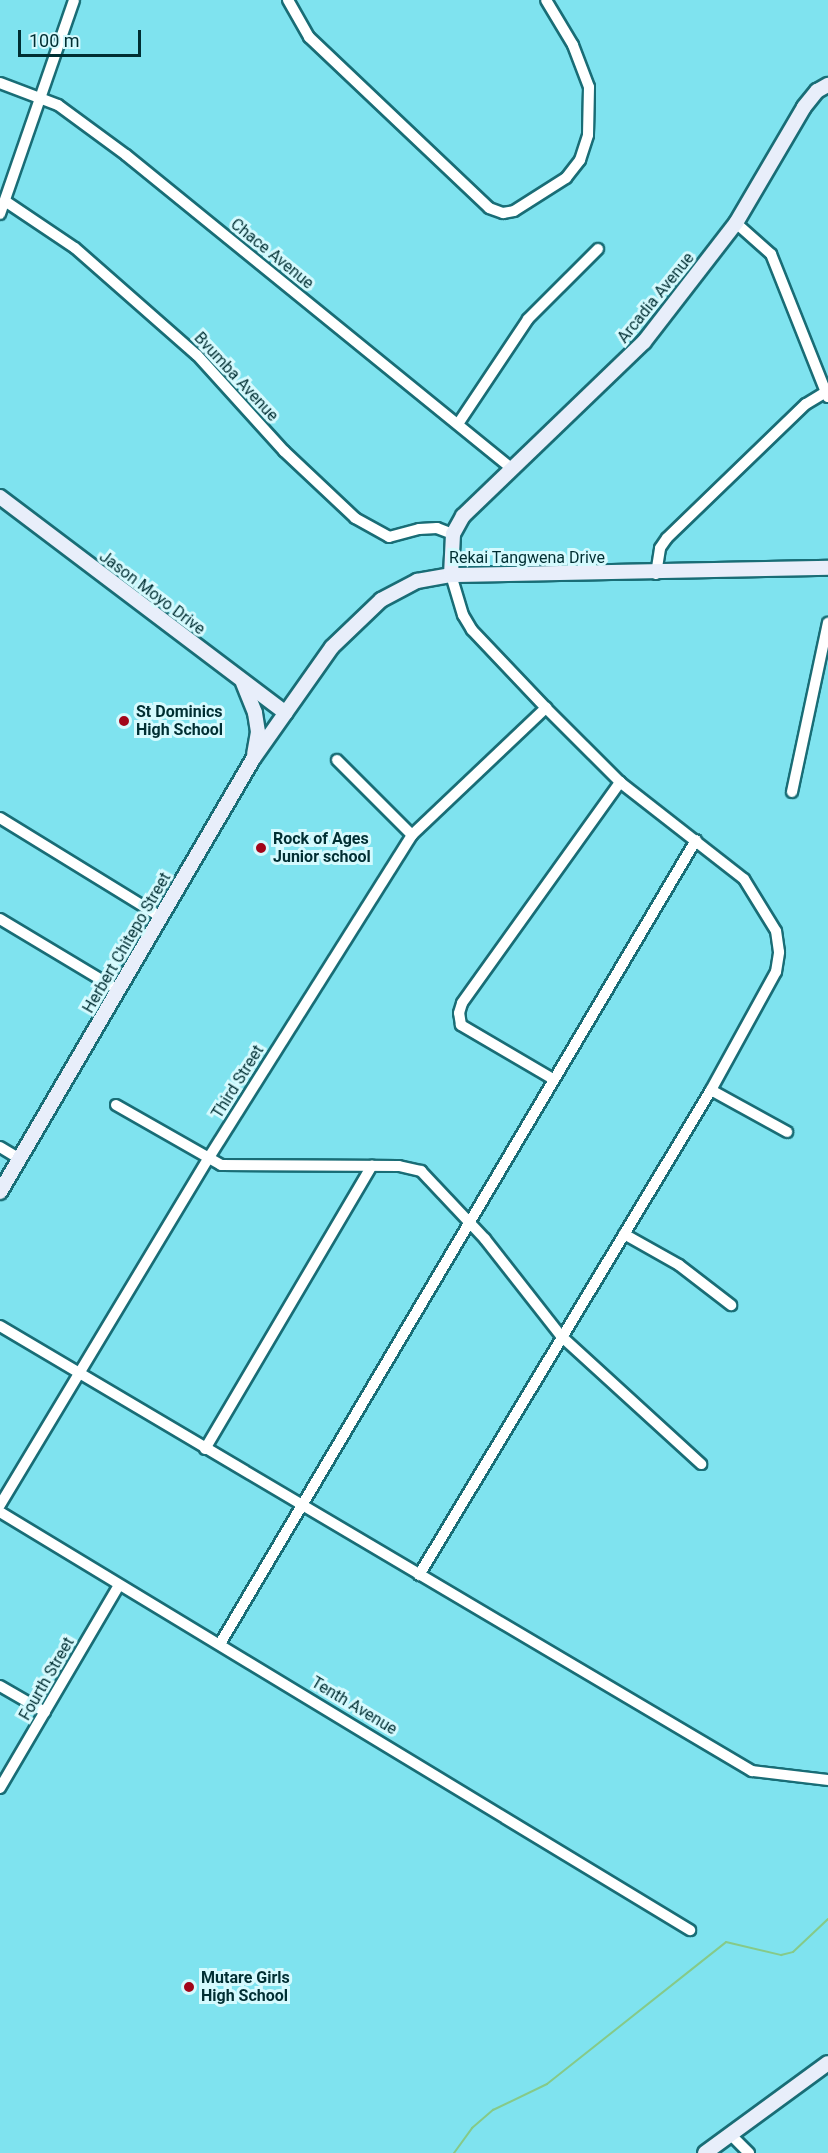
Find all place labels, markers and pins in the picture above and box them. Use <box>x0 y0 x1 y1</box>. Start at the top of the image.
place label: St Dominics High School <box>136 702 223 740</box>
marker: St Dominics High School <box>117 714 131 728</box>
place label: Rock of Ages Junior school <box>273 829 371 867</box>
marker: Rock of Ages Junior school <box>254 841 268 855</box>
place label: Mutare Girls High School <box>201 1968 290 2006</box>
marker: Mutare Girls High School <box>182 1980 196 1994</box>

